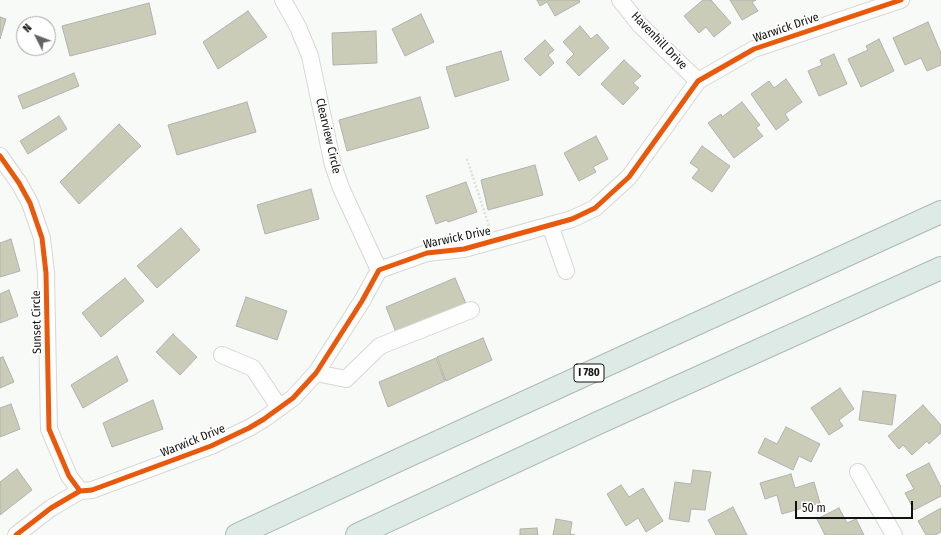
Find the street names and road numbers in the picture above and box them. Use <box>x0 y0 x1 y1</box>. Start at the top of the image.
street label: Havenhill Drive <box>628 9 690 73</box>
street label: Warwick Drive <box>751 10 821 46</box>
street label: Clearview Circle <box>312 97 344 175</box>
street label: Warwick Drive <box>422 224 492 252</box>
street label: Sunset Circle <box>29 290 45 354</box>
road number: I 780 <box>574 364 604 382</box>
street label: Warwick Drive <box>159 421 227 461</box>

